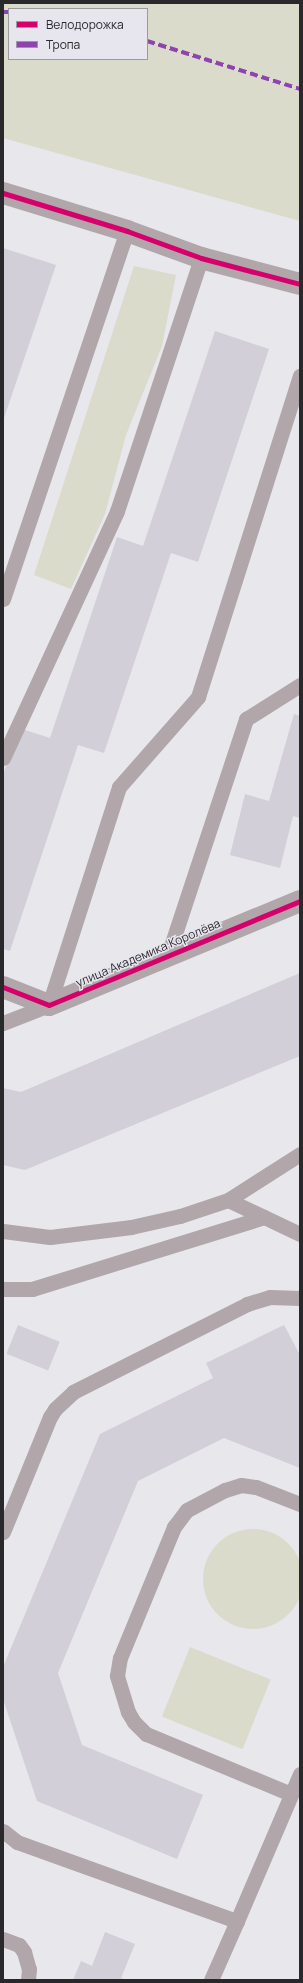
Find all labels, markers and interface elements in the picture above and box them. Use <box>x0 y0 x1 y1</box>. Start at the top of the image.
legend <box>8 8 148 60</box>
text: Велодорожка <box>46 16 124 33</box>
text: Тропа <box>46 36 80 53</box>
street label: улица Академика Королёва <box>74 916 222 990</box>

